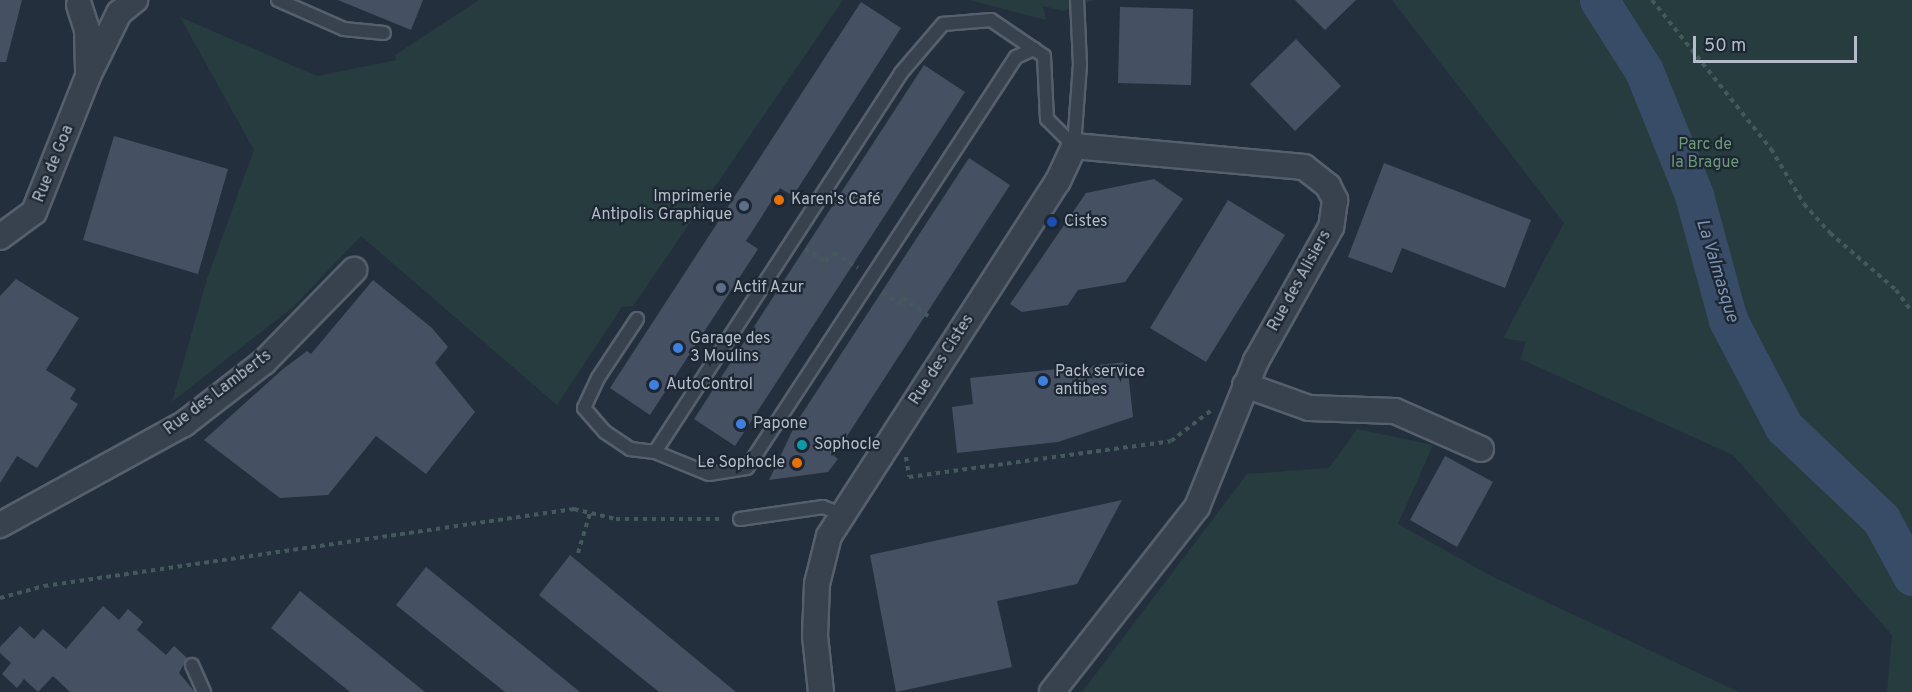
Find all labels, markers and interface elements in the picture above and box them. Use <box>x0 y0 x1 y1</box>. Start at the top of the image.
scale bar <box>1696 24 1860 62</box>
text: 50 m <box>1704 35 1746 58</box>
street label: Rue de Goa <box>30 123 78 205</box>
park label: Parc de la Brague <box>1671 135 1739 173</box>
place label: Imprimerie Antipolis Graphique <box>591 187 732 225</box>
place label: Karen's Café <box>791 190 881 210</box>
marker: Karen's Café <box>772 193 786 207</box>
marker: Imprimerie Antipolis Graphique <box>737 199 751 213</box>
place label: Cistes <box>1064 212 1108 232</box>
marker: Cistes <box>1045 215 1059 229</box>
water label: La Valmasque <box>1690 216 1742 326</box>
street label: Rue des Alisiers <box>1264 227 1336 335</box>
place label: Actif Azur <box>733 278 805 298</box>
marker: Actif Azur <box>714 281 728 295</box>
street label: Rue des Cistes <box>906 311 978 409</box>
place label: Garage des 3 Moulins <box>690 329 770 367</box>
marker: Garage des 3 Moulins <box>671 341 685 355</box>
street label: Rue des Lamberts <box>161 346 275 440</box>
place label: Pack service antibes <box>1055 362 1145 400</box>
marker: Pack service antibes <box>1036 374 1050 388</box>
place label: AutoControl <box>666 375 753 395</box>
marker: AutoControl <box>647 378 661 392</box>
place label: Papone <box>753 414 807 434</box>
marker: Papone <box>734 417 748 431</box>
place label: Sophocle <box>814 435 880 455</box>
marker: Sophocle <box>795 438 809 452</box>
place label: Le Sophocle <box>697 453 785 473</box>
marker: Le Sophocle <box>790 456 804 470</box>

